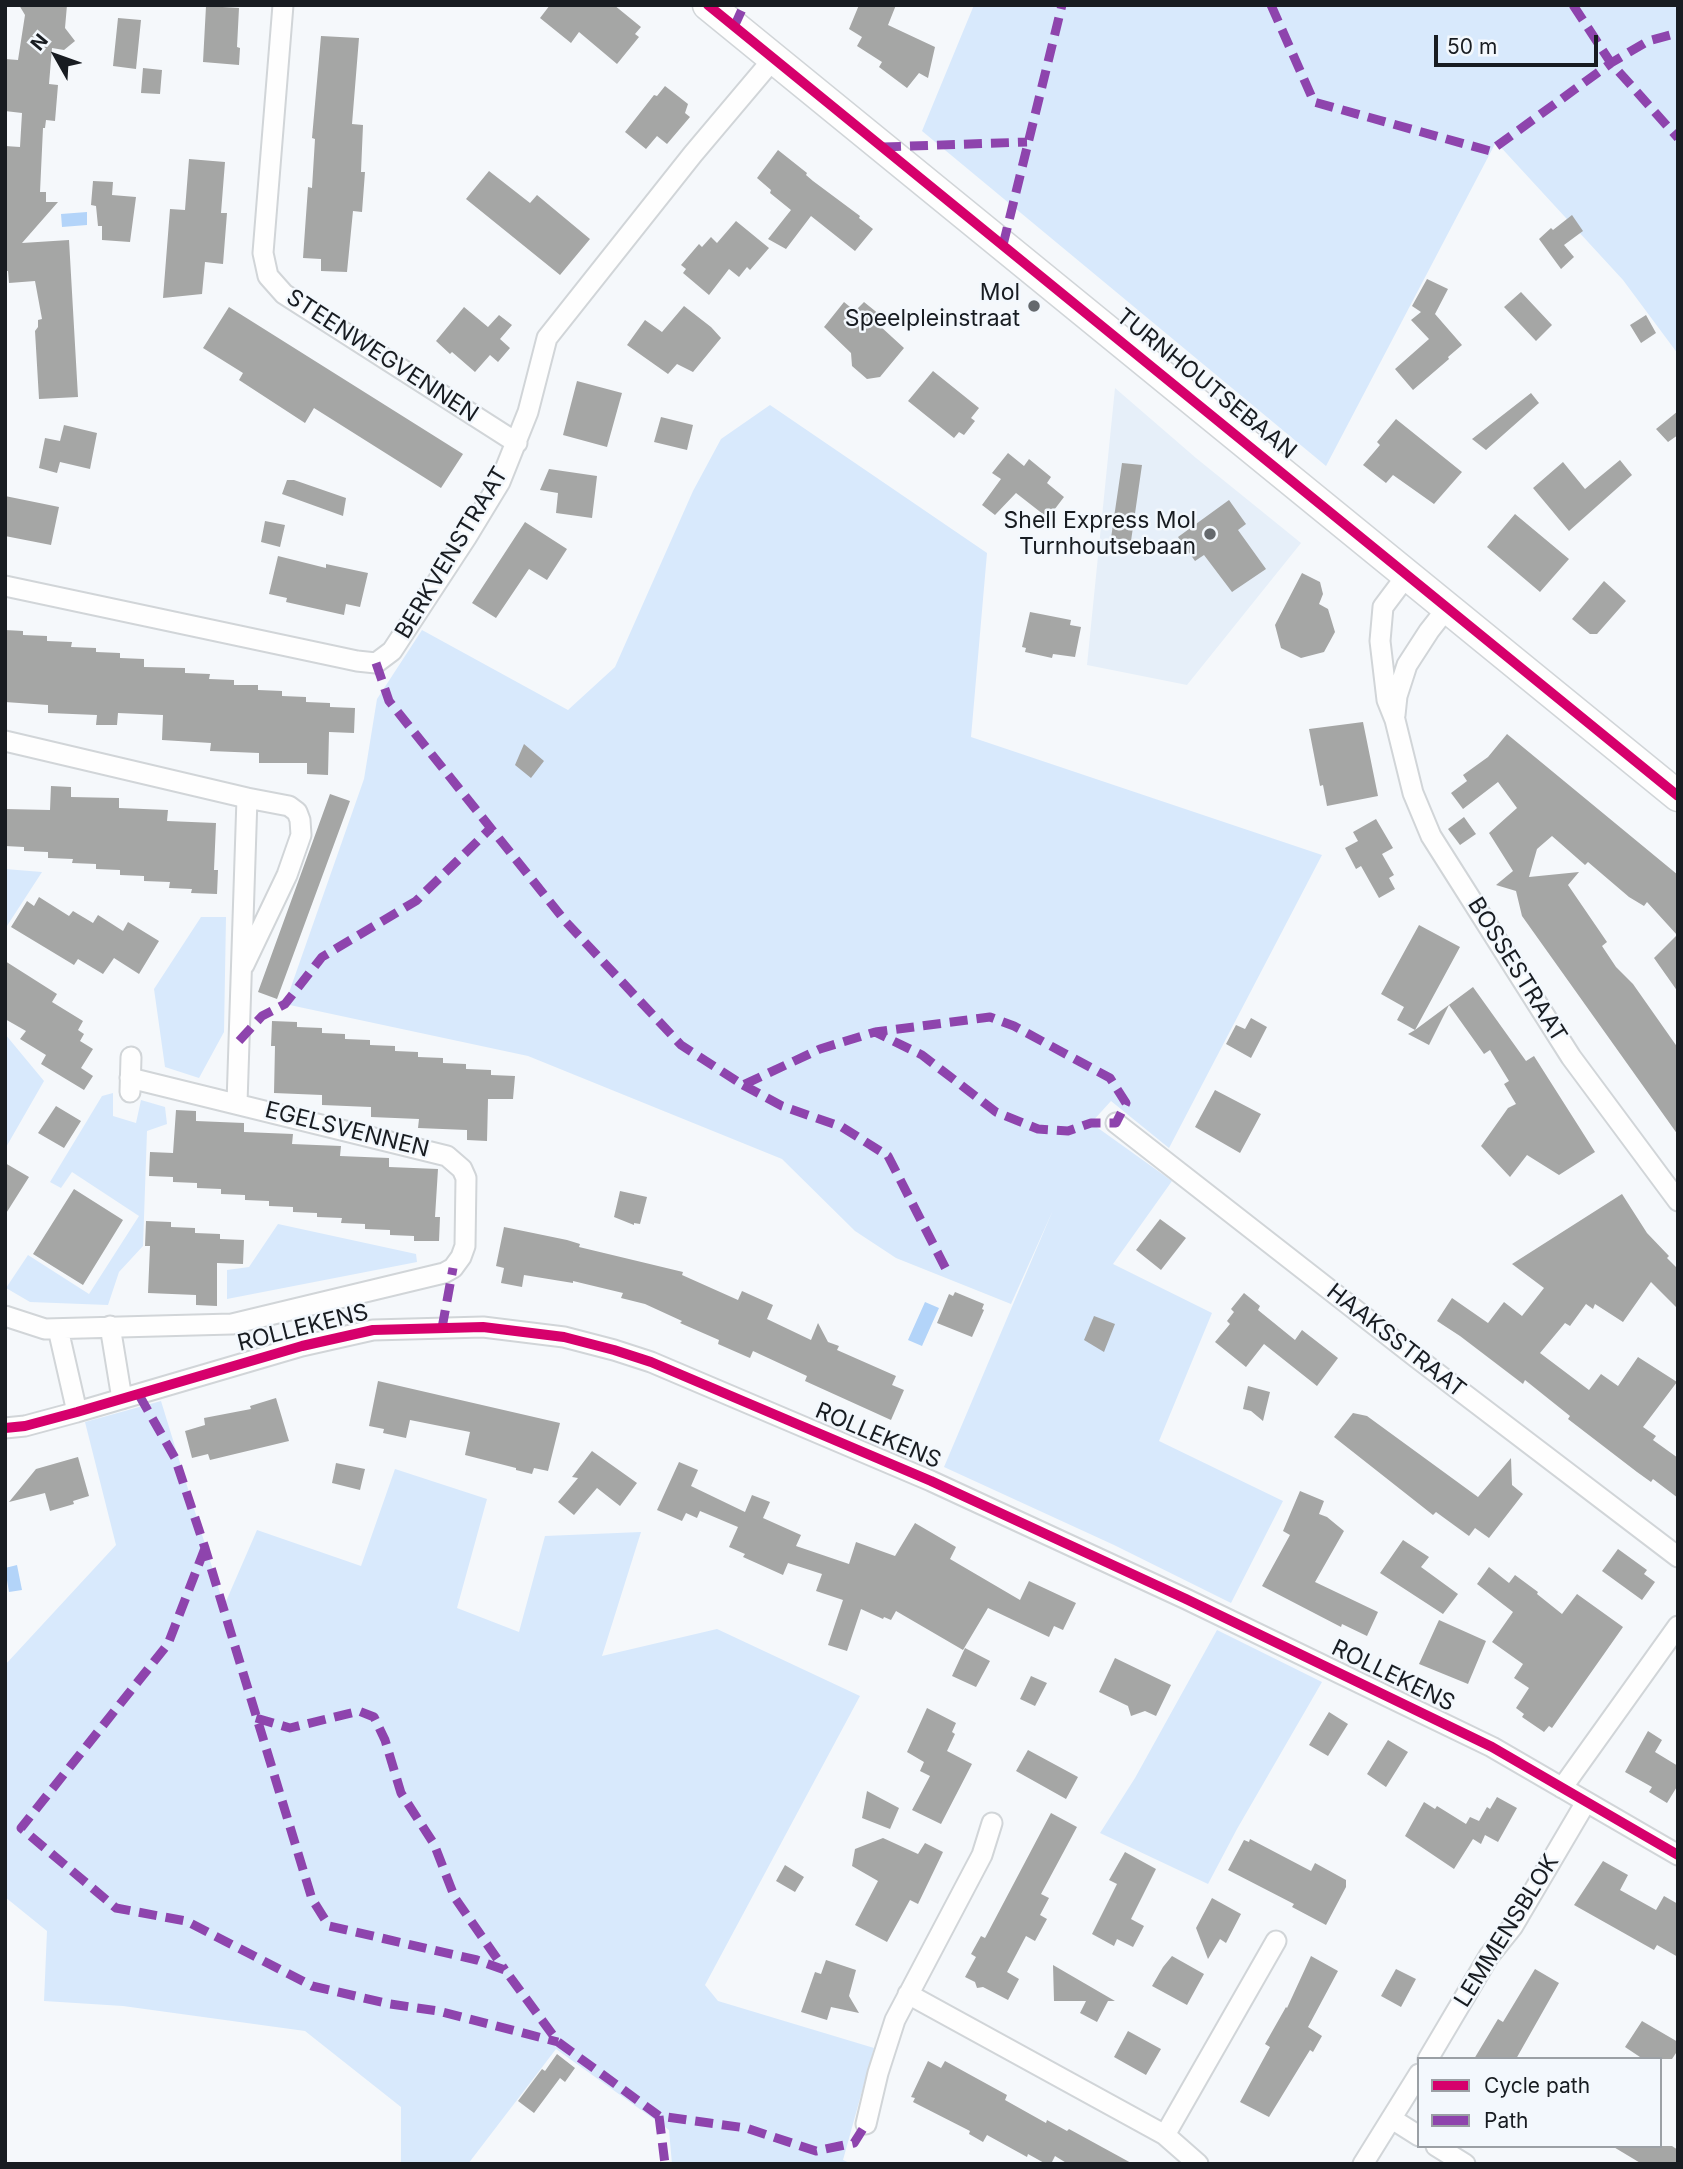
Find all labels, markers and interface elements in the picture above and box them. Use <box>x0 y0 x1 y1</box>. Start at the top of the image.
north arrow <box>21 21 91 91</box>
scale bar <box>1438 21 1602 65</box>
text: N <box>26 29 53 55</box>
text: 50 m <box>1447 34 1497 59</box>
place label: Mol Speelpleinstraat <box>845 279 1020 333</box>
street label: STEENWEGVENNEN <box>281 284 483 428</box>
marker: Mol Speelpleinstraat <box>1026 298 1042 314</box>
street label: TURNHOUTSEBAAN <box>1110 303 1302 465</box>
street label: BERKVENSTRAAT <box>390 462 514 644</box>
place label: Shell Express Mol Turnhoutsebaan <box>1004 507 1196 561</box>
marker: Shell Express Mol Turnhoutsebaan <box>1202 526 1218 542</box>
street label: BOSSESTRAAT <box>1461 893 1573 1047</box>
street label: EGELSVENNEN <box>262 1096 432 1164</box>
street label: HAAKSSTRAAT <box>1321 1278 1471 1404</box>
street label: ROLLEKENS <box>235 1298 371 1358</box>
street label: ROLLEKENS <box>811 1397 945 1475</box>
street label: ROLLEKENS <box>1327 1634 1459 1718</box>
street label: LEMMENSBLOK <box>1449 1850 1565 2012</box>
legend <box>1417 2057 1662 2148</box>
text: Cycle path <box>1484 2073 1590 2098</box>
text: Path <box>1484 2108 1529 2133</box>

